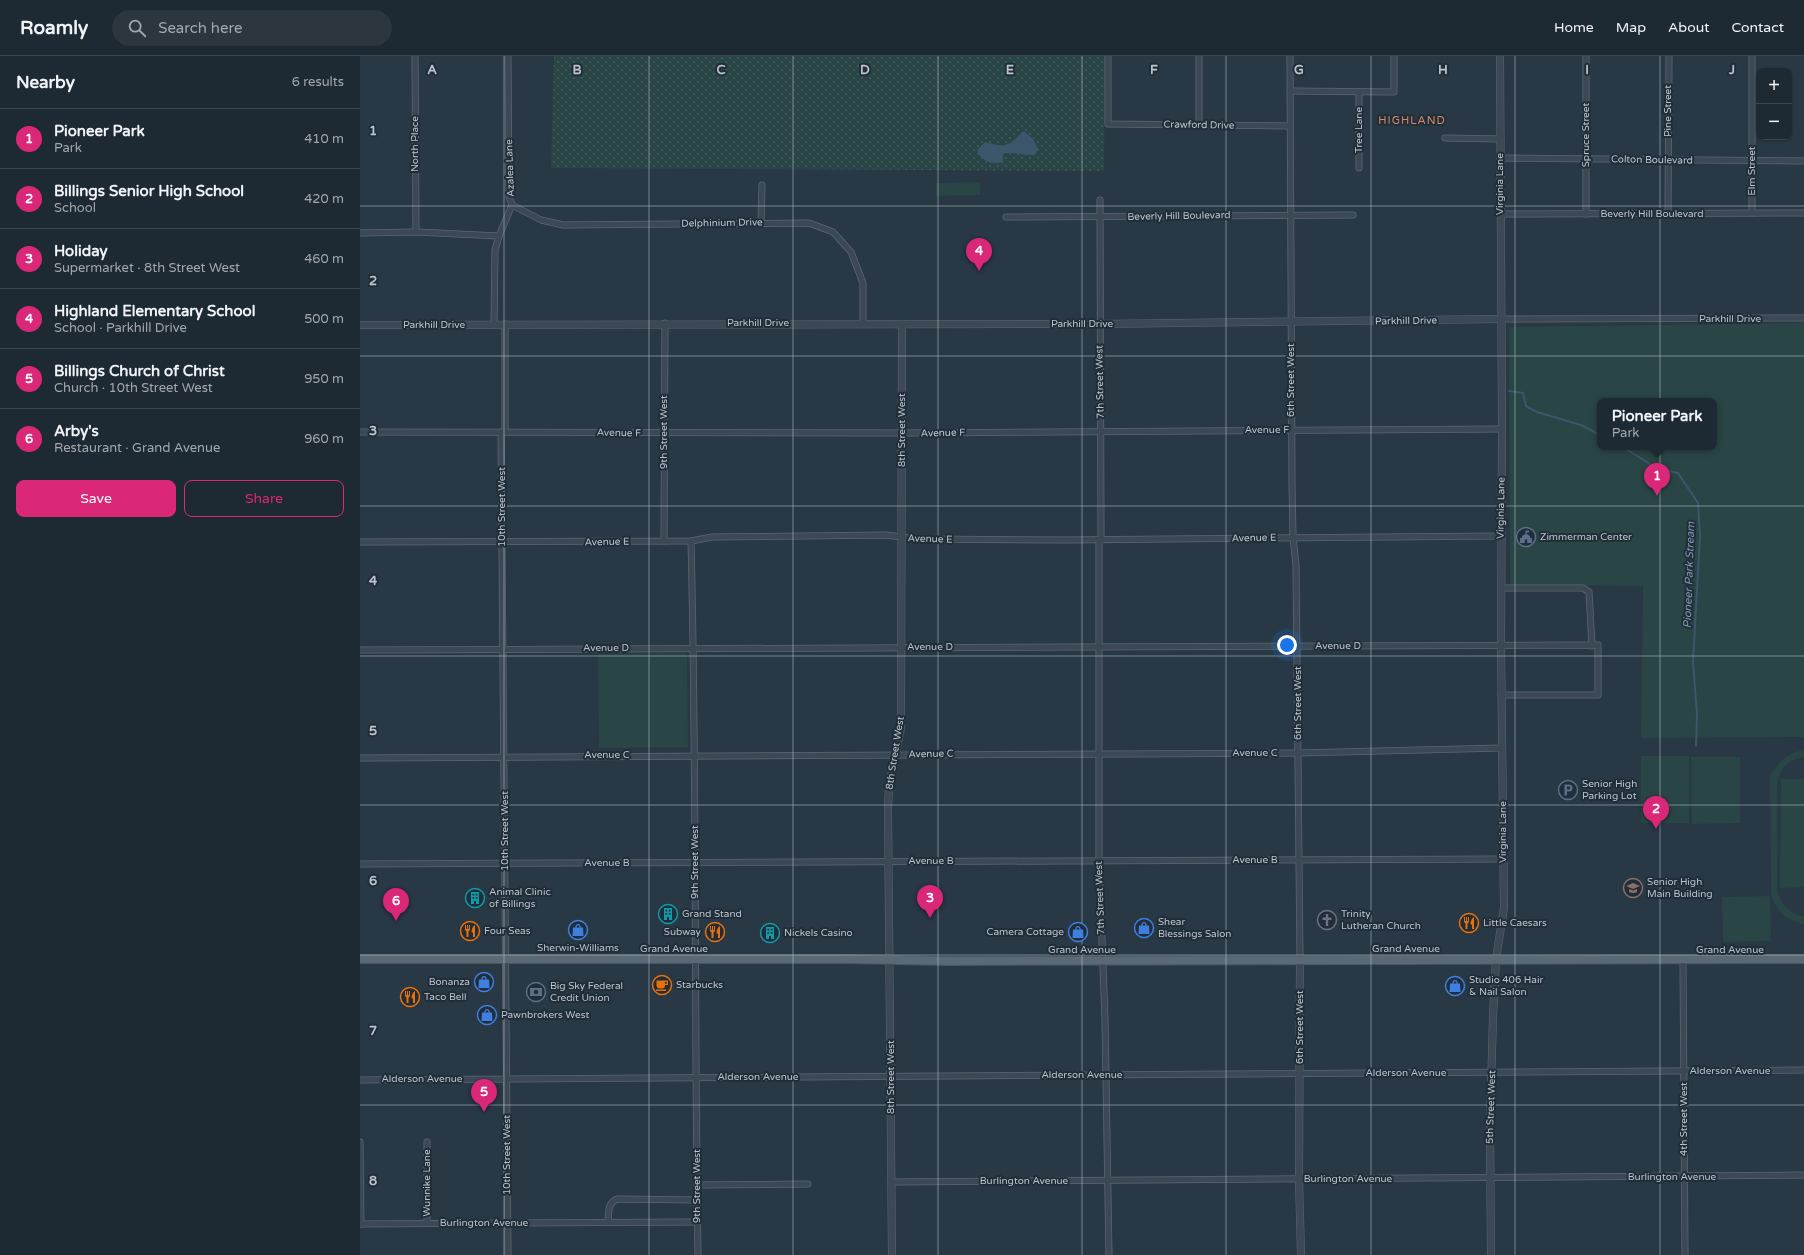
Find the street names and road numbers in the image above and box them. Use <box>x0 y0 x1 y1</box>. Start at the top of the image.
street label: Pine Street <box>1662 85 1674 137</box>
street label: Spruce Street <box>1580 103 1592 167</box>
street label: Tree Lane <box>1353 107 1365 153</box>
street label: North Place <box>409 116 421 172</box>
street label: Crawford Drive <box>1163 118 1235 132</box>
street label: Azalea Lane <box>503 139 517 197</box>
street label: Elm Street <box>1746 146 1758 196</box>
street label: Virginia Lane <box>1494 153 1506 215</box>
street label: Colton Boulevard <box>1611 153 1693 167</box>
street label: Beverly Hill Boulevard <box>1600 208 1704 220</box>
street label: Beverly Hill Boulevard <box>1127 209 1231 223</box>
street label: Delphinium Drive <box>681 216 763 230</box>
street label: Parkhill Drive <box>1699 313 1761 325</box>
street label: Parkhill Drive <box>1375 314 1438 328</box>
street label: Parkhill Drive <box>727 317 789 329</box>
street label: Parkhill Drive <box>1051 318 1113 330</box>
street label: Parkhill Drive <box>403 319 465 331</box>
street label: 6th Street West <box>1285 343 1297 417</box>
street label: 7th Street West <box>1093 345 1107 419</box>
street label: 8th Street West <box>896 393 908 467</box>
street label: 9th Street West <box>658 395 670 469</box>
street label: Avenue F <box>1245 424 1289 436</box>
street label: Avenue F <box>597 427 641 439</box>
street label: Avenue F <box>921 427 965 439</box>
street label: 10th Street West <box>496 467 508 547</box>
street label: Virginia Lane <box>1494 477 1508 539</box>
street label: Avenue E <box>907 532 953 546</box>
street label: Avenue E <box>1232 532 1276 544</box>
street label: Avenue E <box>585 536 629 548</box>
street label: Avenue D <box>1315 640 1361 652</box>
street label: Avenue D <box>907 641 953 653</box>
street label: Avenue D <box>583 642 629 654</box>
street label: 6th Street West <box>1292 666 1304 740</box>
street label: 8th Street West <box>883 715 907 790</box>
street label: Avenue C <box>1232 747 1278 759</box>
street label: Avenue C <box>908 748 954 760</box>
street label: Avenue C <box>584 749 630 761</box>
street label: 10th Street West <box>499 791 511 871</box>
street label: Virginia Lane <box>1497 801 1509 863</box>
street label: 9th Street West <box>689 825 701 899</box>
street label: Avenue B <box>1232 854 1278 866</box>
street label: Avenue B <box>908 855 954 867</box>
street label: Avenue B <box>584 857 630 869</box>
street label: 7th Street West <box>1093 861 1107 935</box>
street label: Grand Avenue <box>640 943 708 955</box>
street label: Grand Avenue <box>1372 943 1440 955</box>
street label: Grand Avenue <box>1048 944 1116 956</box>
street label: Grand Avenue <box>1696 944 1764 956</box>
street label: 6th Street West <box>1294 990 1306 1064</box>
street label: 8th Street West <box>885 1040 897 1114</box>
street label: Alderson Avenue <box>1689 1065 1771 1077</box>
street label: Alderson Avenue <box>1365 1067 1447 1079</box>
street label: Alderson Avenue <box>1041 1069 1123 1081</box>
street label: 5th Street West <box>1484 1070 1498 1144</box>
street label: Alderson Avenue <box>717 1071 799 1083</box>
street label: Alderson Avenue <box>381 1073 463 1085</box>
street label: 4th Street West <box>1678 1082 1690 1156</box>
street label: 10th Street West <box>501 1115 513 1195</box>
street label: Wunnike Lane <box>421 1149 433 1217</box>
street label: 9th Street West <box>691 1149 703 1223</box>
street label: Burlington Avenue <box>1628 1171 1717 1183</box>
street label: Burlington Avenue <box>1304 1173 1393 1185</box>
street label: Burlington Avenue <box>980 1175 1069 1187</box>
street label: Burlington Avenue <box>440 1217 529 1229</box>

